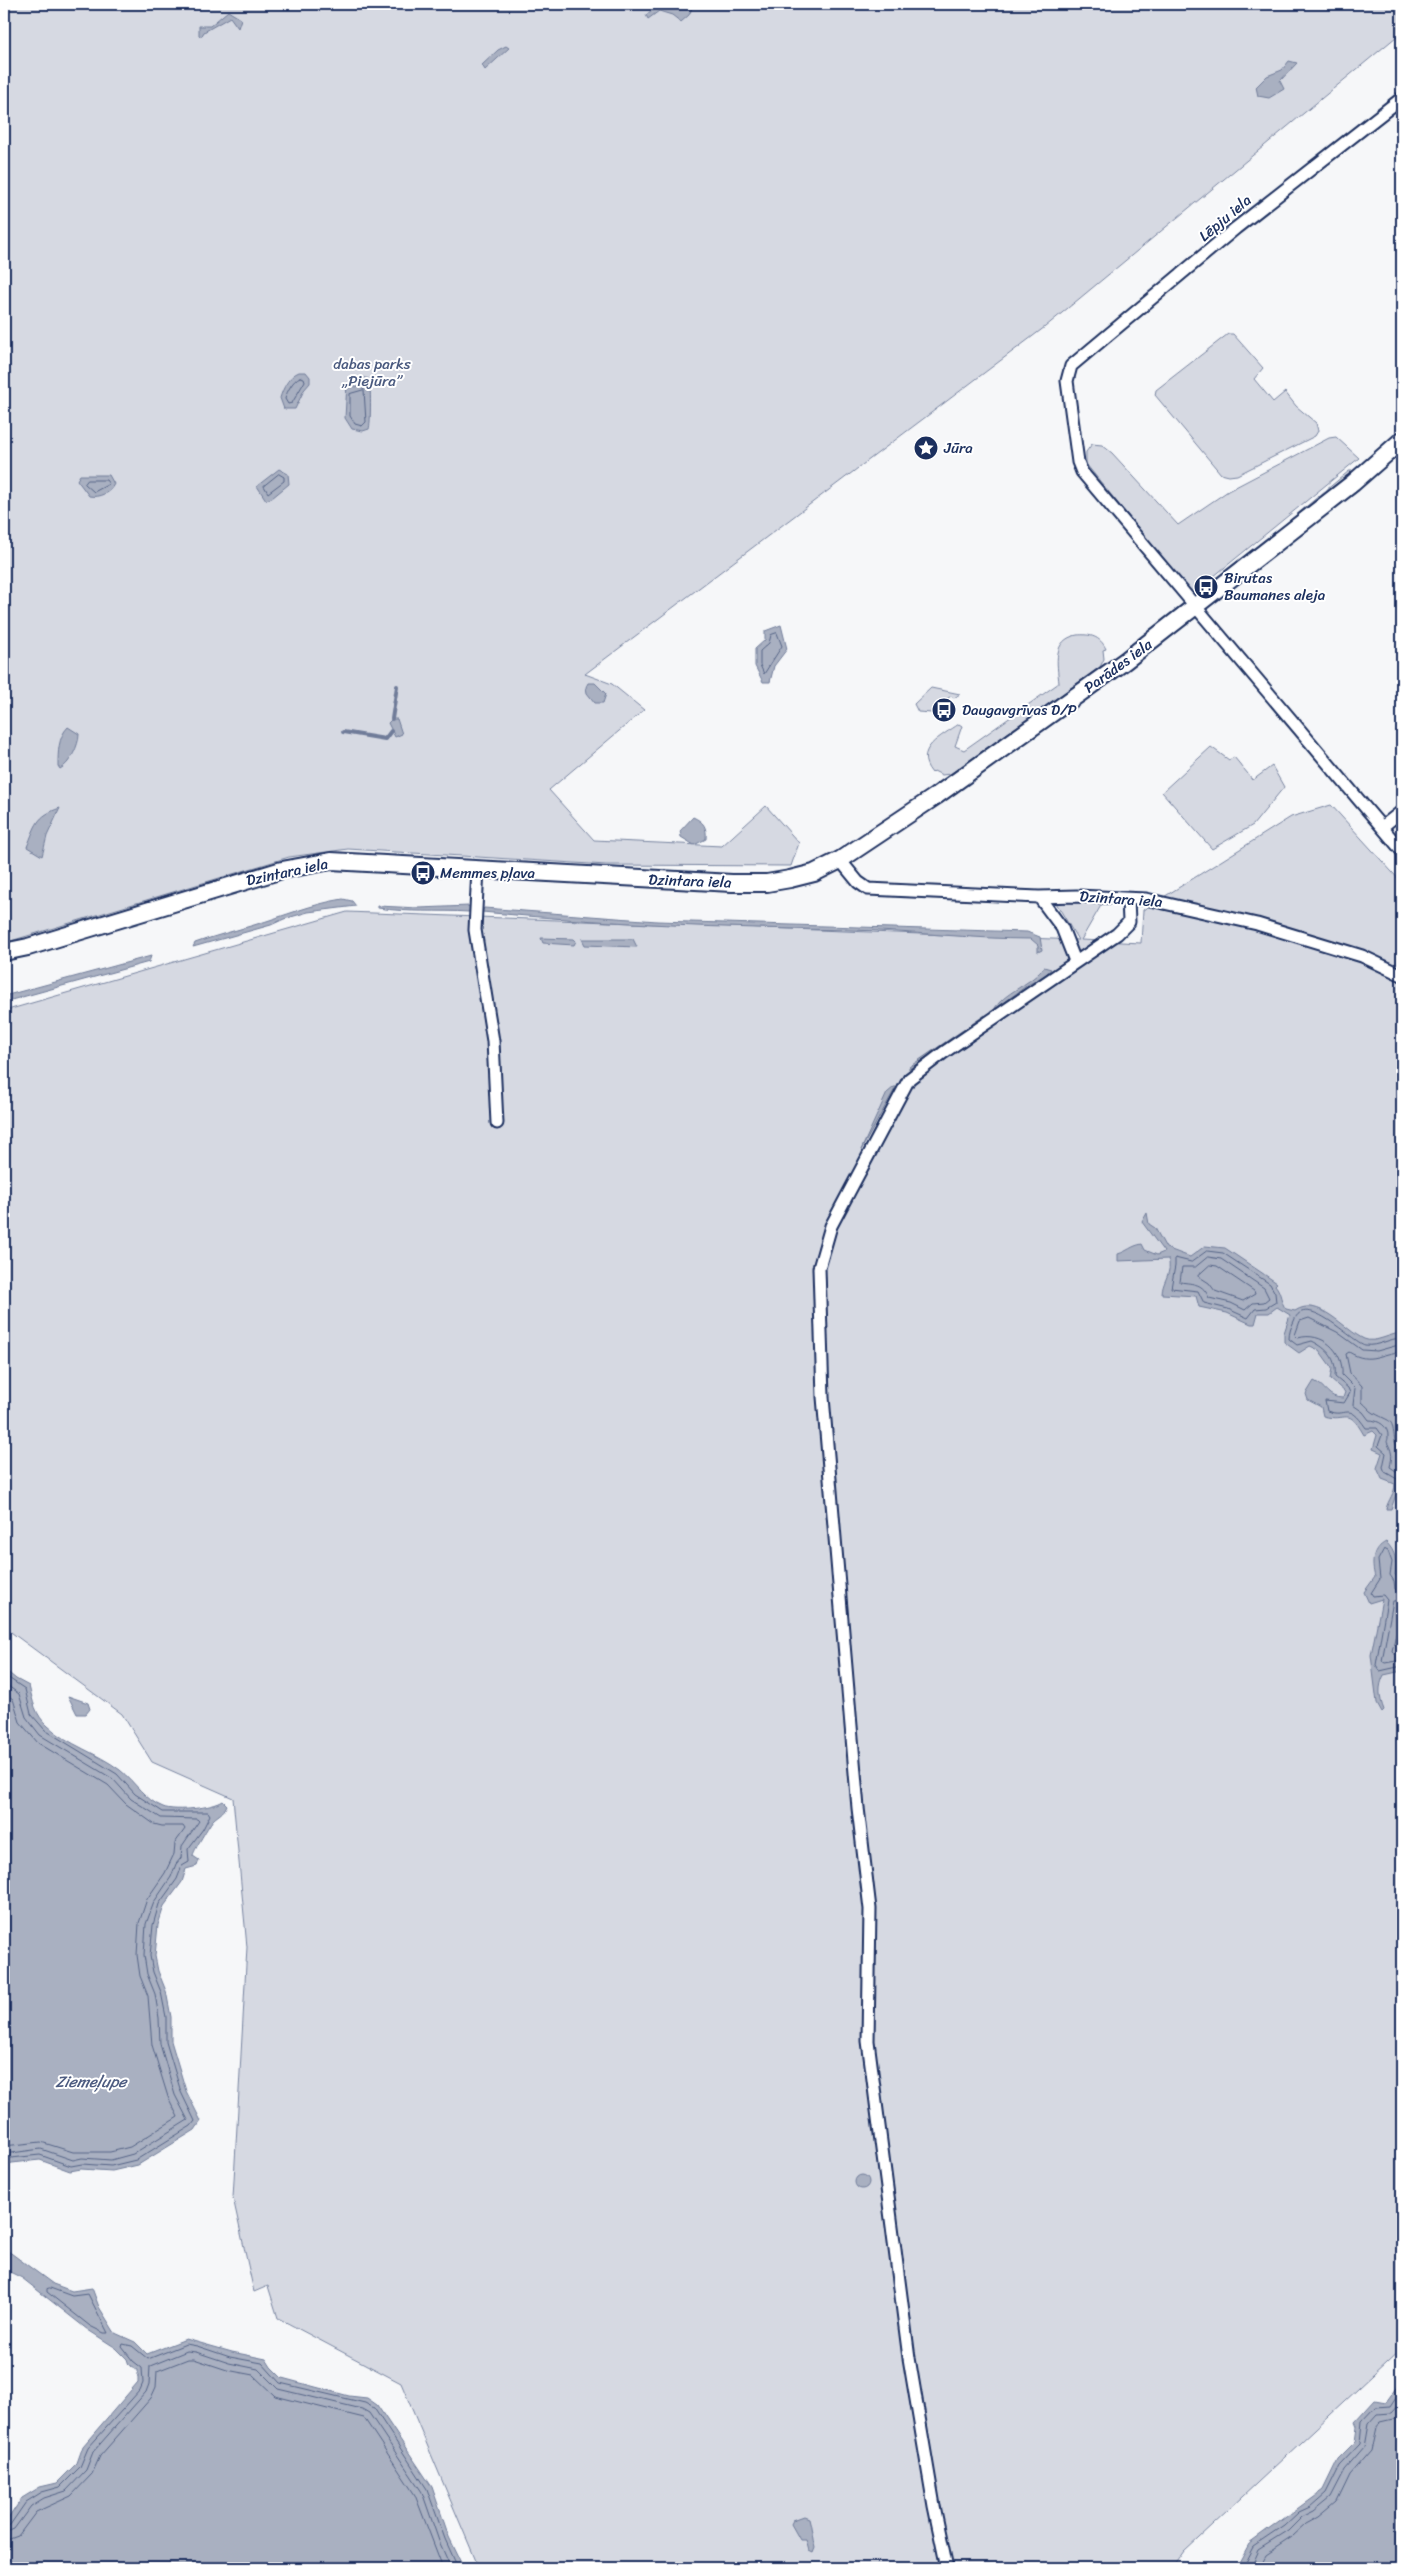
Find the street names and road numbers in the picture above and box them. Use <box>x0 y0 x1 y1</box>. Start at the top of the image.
street label: Lēpju iela <box>1193 188 1258 248</box>
street label: Parādes iela <box>1078 632 1158 700</box>
street label: Dzintara iela <box>244 851 331 893</box>
street label: Dzintara iela <box>648 867 732 895</box>
street label: Dzintara iela <box>1079 883 1164 915</box>

